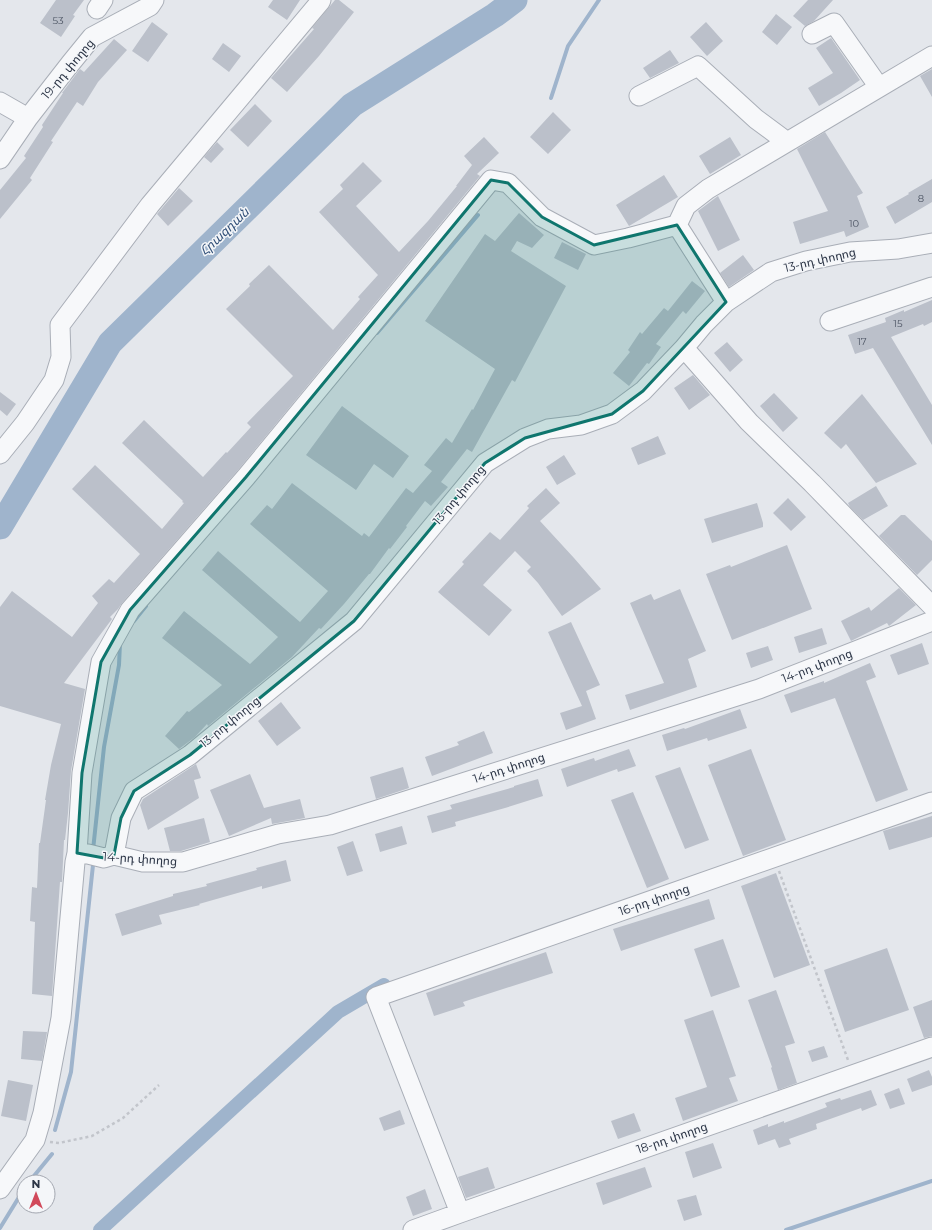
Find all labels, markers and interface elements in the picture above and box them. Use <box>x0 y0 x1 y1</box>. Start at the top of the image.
house number: 53 <box>52 14 64 27</box>
street label: 19-րդ փողոց <box>38 36 97 102</box>
house number: 8 <box>918 192 924 205</box>
water label: Հրազդան <box>196 203 254 259</box>
house number: 10 <box>849 217 859 230</box>
street label: 13-րդ փողոց <box>783 244 857 275</box>
house number: 15 <box>893 317 903 330</box>
house number: 17 <box>857 335 867 348</box>
street label: 13-րդ փողոց <box>429 462 488 528</box>
street label: 14-րդ փողոց <box>779 645 854 686</box>
street label: 13-րդ փողոց <box>196 693 263 750</box>
street label: 14-րդ փողոց <box>471 749 547 786</box>
street label: 14-րդ փողոց <box>102 848 178 869</box>
street label: 16-րդ փողոց <box>616 880 691 919</box>
street label: 18-րդ փողոց <box>634 1118 709 1157</box>
north arrow <box>16 1174 56 1214</box>
text: N <box>32 1177 40 1191</box>

